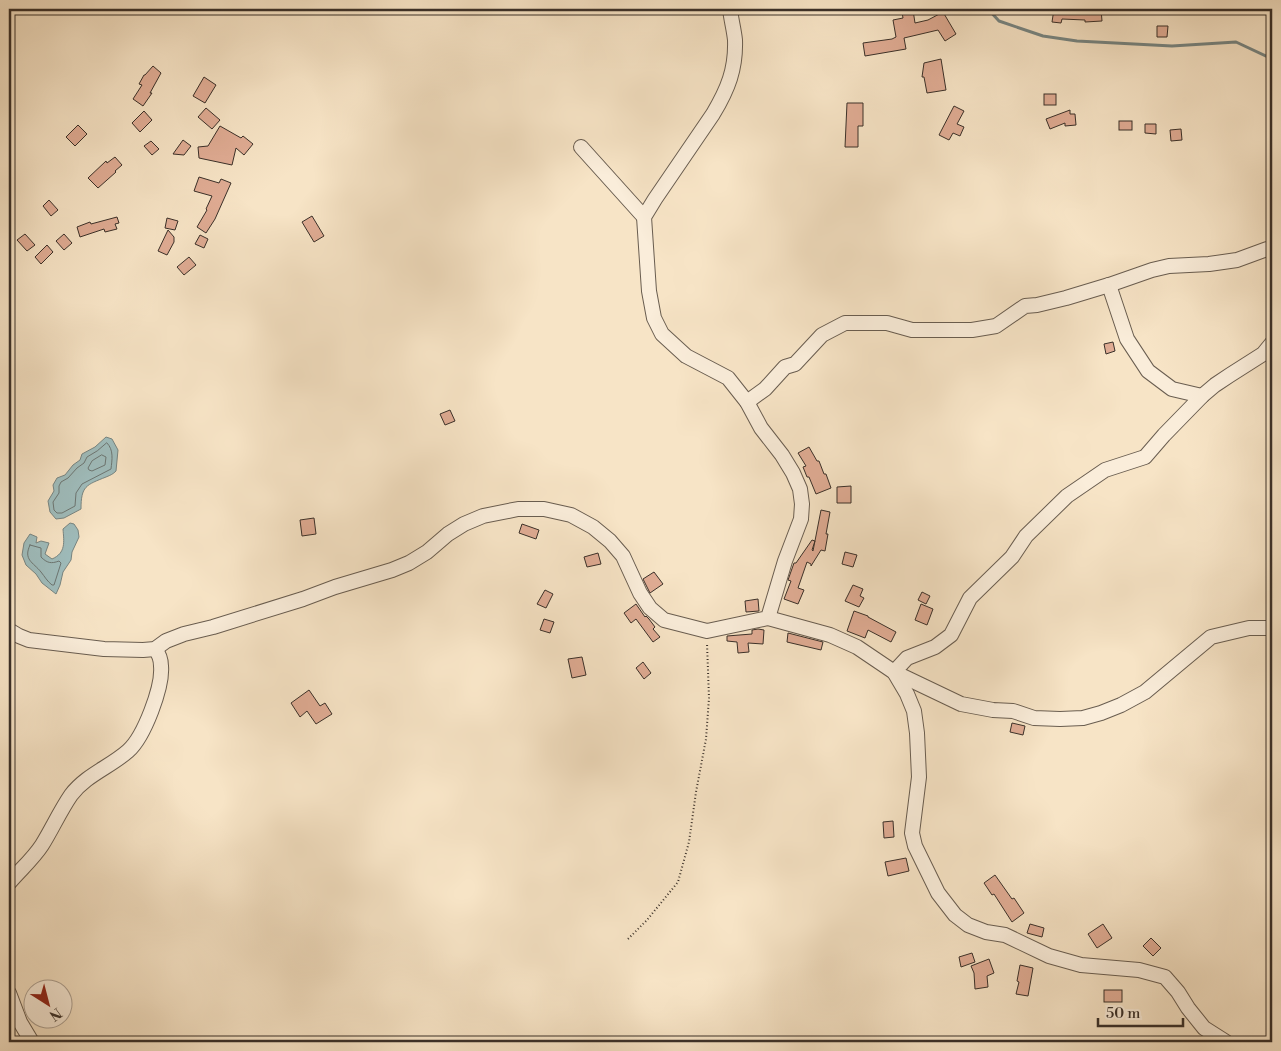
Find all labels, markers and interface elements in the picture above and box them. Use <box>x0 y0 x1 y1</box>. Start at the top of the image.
north arrow <box>22 978 72 1028</box>
scale bar <box>1098 996 1184 1028</box>
text: N <box>45 1003 65 1024</box>
text: 50 m <box>1106 1004 1140 1023</box>

